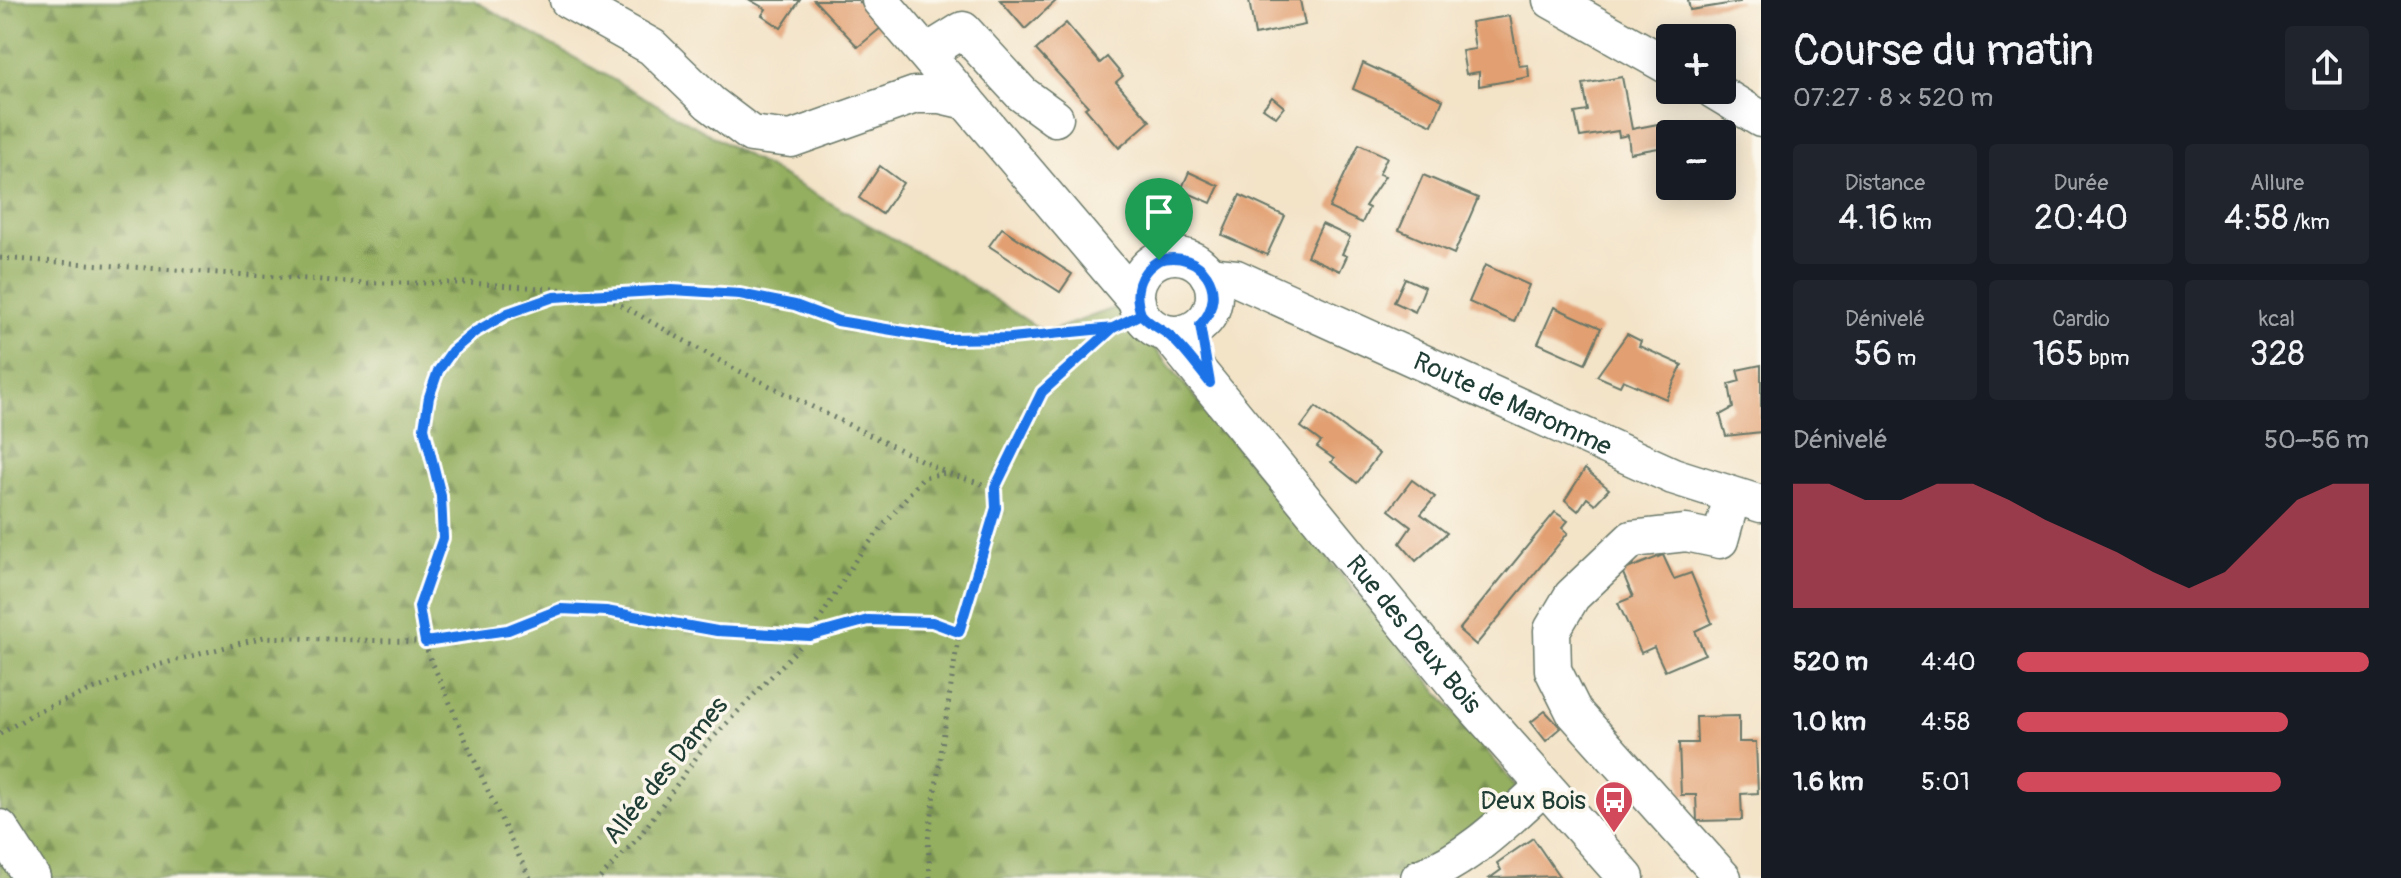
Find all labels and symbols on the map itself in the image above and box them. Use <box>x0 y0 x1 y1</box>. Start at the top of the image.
pin <box>1125 178 1193 260</box>
street label: Route de Maromme <box>1408 345 1617 463</box>
street label: Rue des Deux Bois <box>1339 549 1488 721</box>
street label: Allée des Dames <box>597 690 735 851</box>
bus stop icon: Deux Bois <box>1593 779 1635 834</box>
place label: Deux Bois <box>1480 785 1586 817</box>

